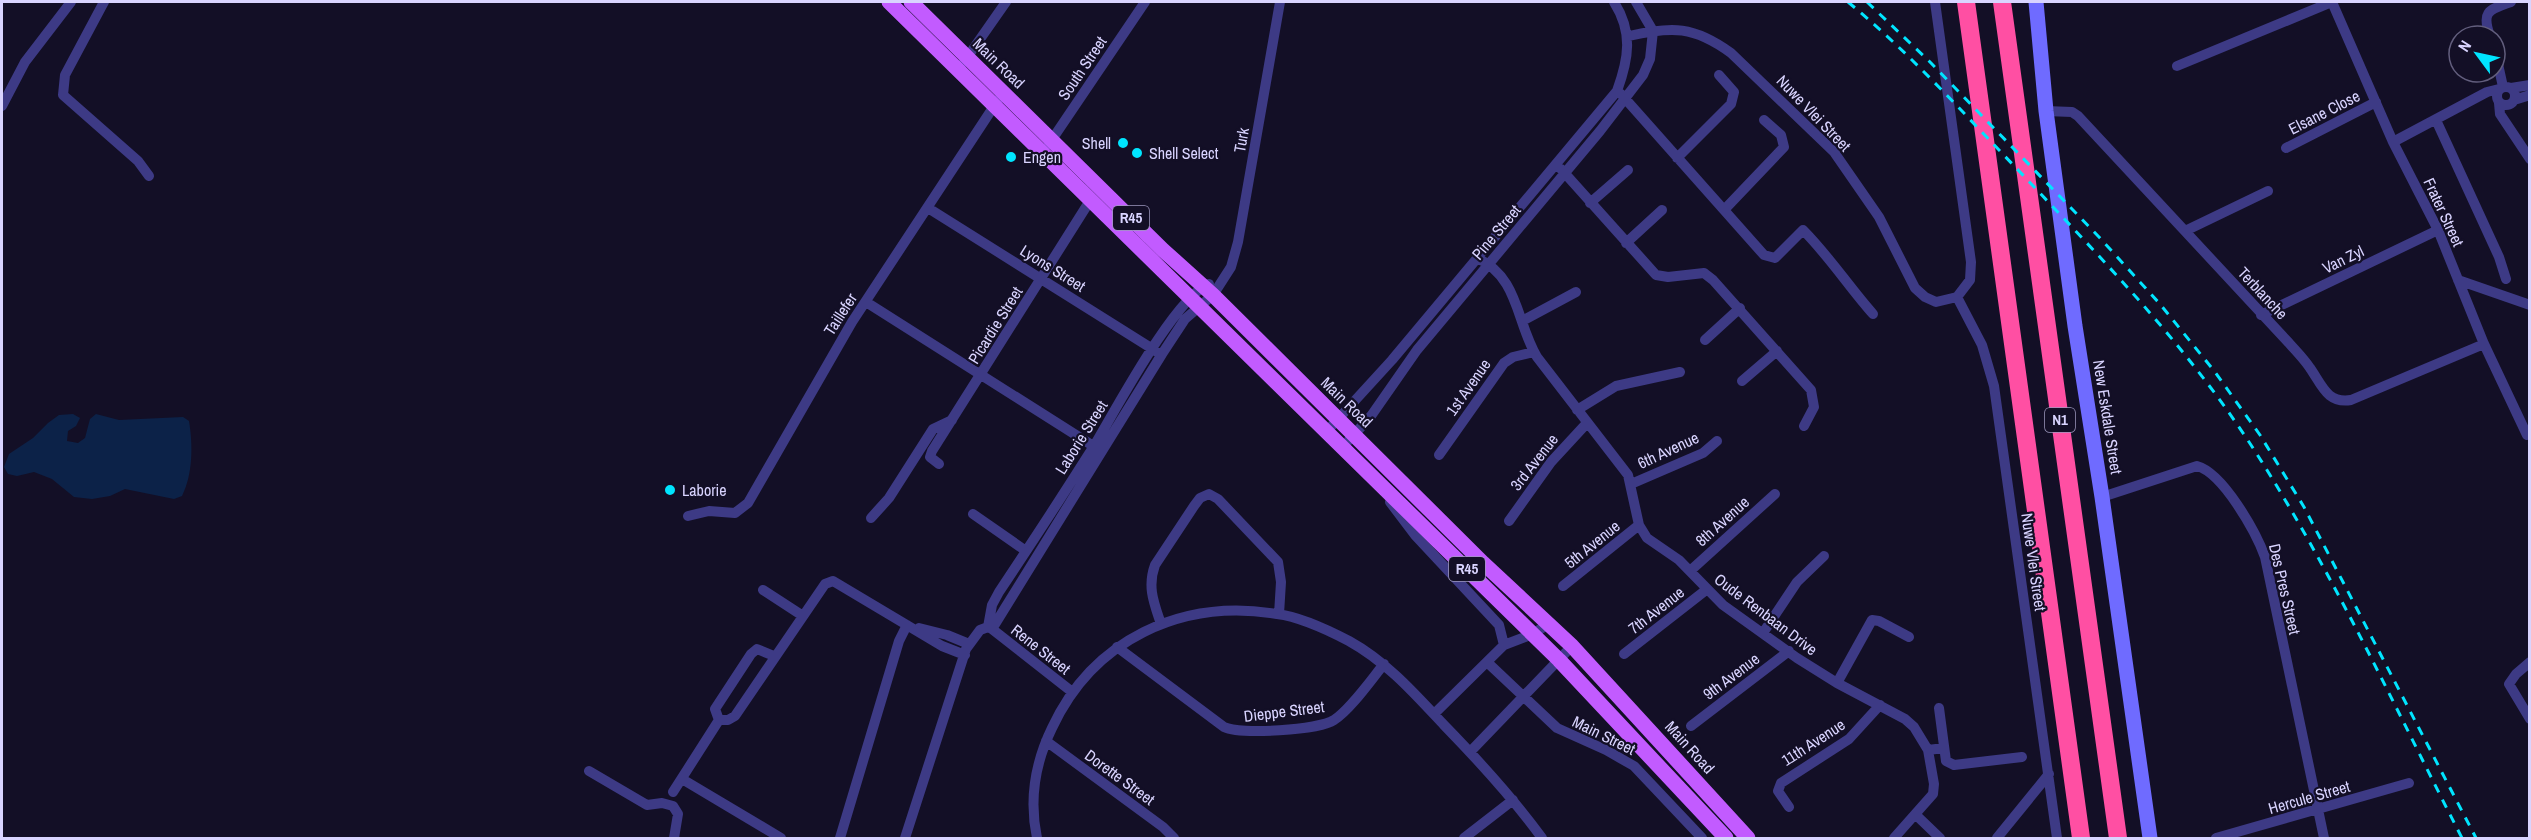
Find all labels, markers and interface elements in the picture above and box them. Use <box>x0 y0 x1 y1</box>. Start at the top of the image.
north arrow <box>2447 24 2507 84</box>
street label: South Street <box>1052 31 1112 104</box>
street label: Main Road <box>968 33 1030 93</box>
text: N <box>2453 36 2476 56</box>
street label: Nuwe Vlei Street <box>1772 70 1856 156</box>
street label: Elsane Close <box>2285 85 2363 139</box>
street label: Turk <box>1228 125 1254 154</box>
place label: Shell <box>1082 132 1111 154</box>
marker: Shell <box>1116 136 1130 150</box>
place label: Shell Select <box>1149 142 1219 164</box>
place label: Engen <box>1023 146 1061 168</box>
marker: Shell Select <box>1130 146 1144 160</box>
marker: Engen <box>1004 150 1018 164</box>
street label: Frater Street <box>2418 174 2470 250</box>
street label: Pine Street <box>1466 200 1526 264</box>
road number: R45 <box>1113 206 1149 230</box>
street label: Lyons Street <box>1016 239 1090 297</box>
street label: Van Zyl <box>2319 240 2367 278</box>
street label: Terblanche <box>2233 262 2293 324</box>
street label: Picardie Street <box>962 282 1028 368</box>
street label: Taillefer <box>818 288 862 339</box>
street label: 1st Avenue <box>1440 354 1496 420</box>
street label: New Eskdale Street <box>2088 358 2128 476</box>
street label: Main Road <box>1316 372 1378 432</box>
street label: Laborie Street <box>1050 396 1113 478</box>
road number: N1 <box>2045 408 2075 432</box>
street label: 6th Avenue <box>1634 426 1702 474</box>
street label: 3rd Avenue <box>1505 429 1563 495</box>
place label: Laborie <box>682 479 727 501</box>
marker: Laborie <box>663 483 677 497</box>
street label: 8th Avenue <box>1690 491 1754 551</box>
street label: Nuwe Vlei Street <box>2016 512 2052 613</box>
street label: 5th Avenue <box>1560 515 1624 573</box>
street label: Des Pres Street <box>2264 541 2306 637</box>
road number: R45 <box>1449 557 1485 581</box>
street label: Oude Renbaan Drive <box>1710 568 1822 660</box>
street label: 7th Avenue <box>1623 581 1689 639</box>
street label: Rene Street <box>1007 619 1076 679</box>
street label: 9th Avenue <box>1698 648 1764 704</box>
street label: Dieppe Street <box>1242 695 1326 727</box>
street label: Main Street <box>1569 710 1640 760</box>
street label: 11th Avenue <box>1777 713 1849 771</box>
street label: Main Road <box>1660 716 1720 778</box>
street label: Dorette Street <box>1080 744 1160 810</box>
street label: Hercule Street <box>2266 775 2353 819</box>

